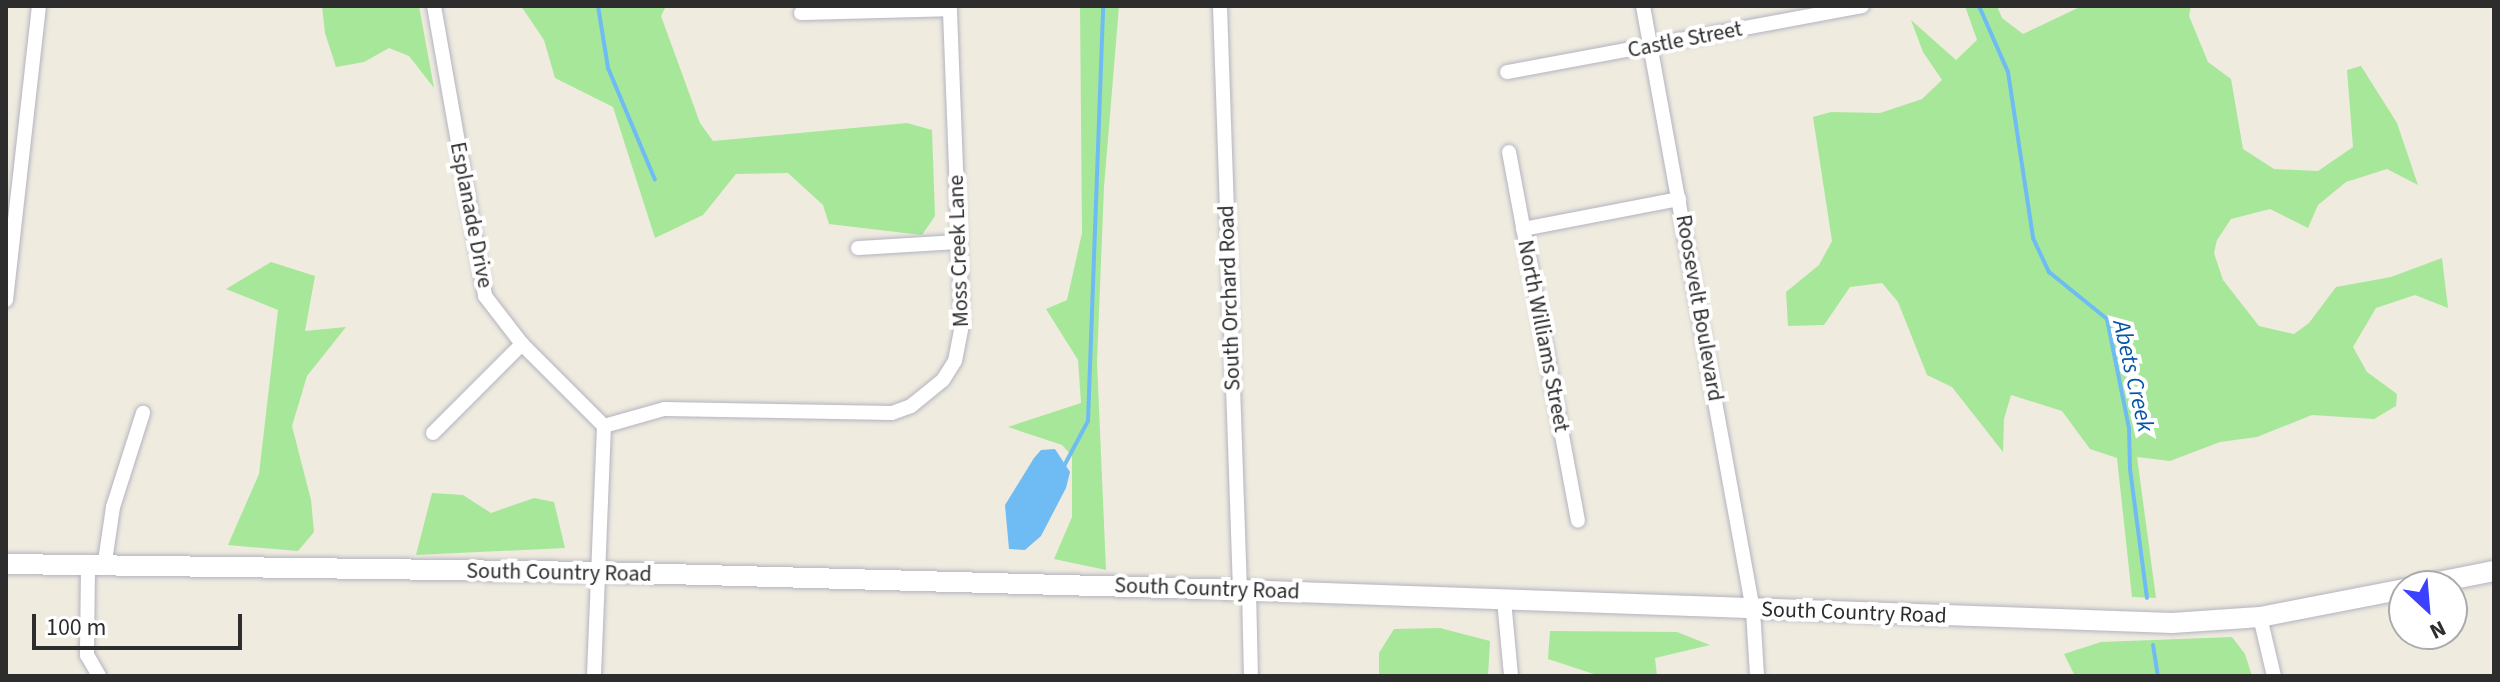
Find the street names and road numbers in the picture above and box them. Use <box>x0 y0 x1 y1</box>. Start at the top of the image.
street label: Castle Street <box>1626 16 1744 64</box>
street label: Esplanade Drive <box>444 140 498 290</box>
street label: Moss Creek Lane <box>943 174 975 328</box>
street label: South Orchard Road <box>1214 205 1246 391</box>
street label: Roosevelt Boulevard <box>1670 213 1728 403</box>
street label: North Williams Street <box>1511 238 1575 434</box>
street label: South Country Road <box>466 558 652 588</box>
street label: South Country Road <box>1114 573 1300 605</box>
street label: South Country Road <box>1761 597 1947 629</box>

